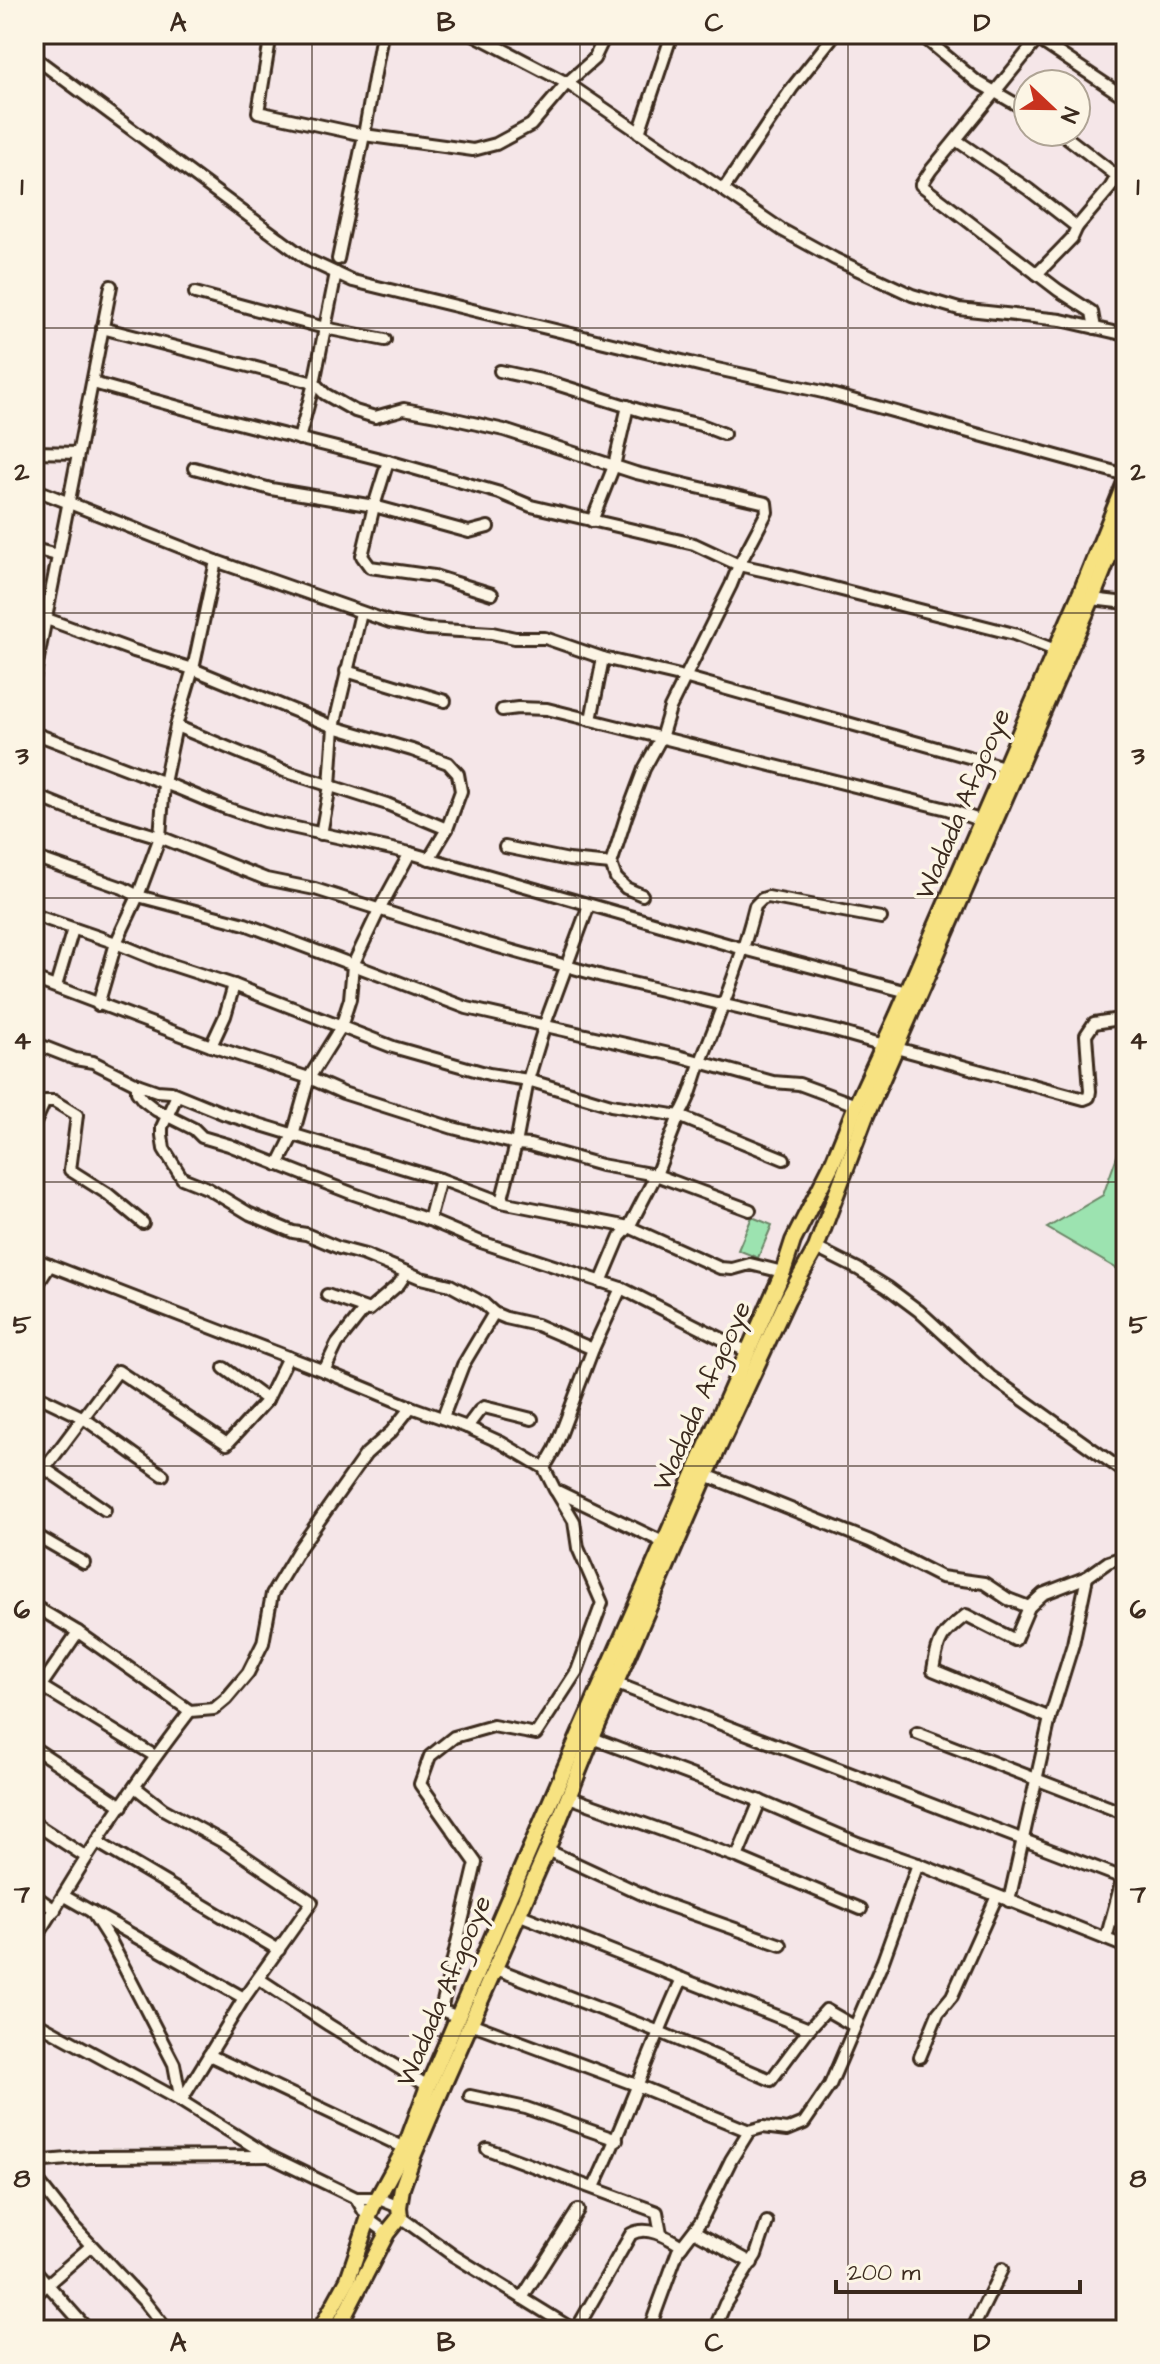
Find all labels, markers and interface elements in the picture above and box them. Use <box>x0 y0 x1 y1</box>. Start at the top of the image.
text: A <box>170 5 187 41</box>
text: B <box>437 5 456 41</box>
text: C <box>705 5 724 41</box>
text: D <box>974 5 991 41</box>
north arrow <box>1012 68 1092 148</box>
text: N <box>1052 103 1086 127</box>
text: 1 <box>20 169 24 205</box>
text: 1 <box>1136 169 1140 205</box>
text: 2 <box>14 454 30 490</box>
text: 2 <box>1130 454 1146 490</box>
street label: Wadada Afgooye <box>907 703 1021 906</box>
text: 3 <box>14 738 29 774</box>
text: 3 <box>1130 738 1145 774</box>
text: 4 <box>13 1023 31 1059</box>
text: 4 <box>1129 1023 1147 1059</box>
street label: Wadada Afgooye <box>644 1295 762 1497</box>
text: 5 <box>13 1307 32 1343</box>
text: 5 <box>1129 1307 1148 1343</box>
text: 6 <box>14 1592 31 1628</box>
text: 6 <box>1130 1592 1147 1628</box>
text: 7 <box>13 1876 30 1912</box>
text: 7 <box>1129 1876 1146 1912</box>
street label: Wadada Afgooye <box>388 1890 502 2093</box>
text: 8 <box>14 2161 31 2197</box>
text: 8 <box>1130 2161 1147 2197</box>
scale bar <box>836 2244 1080 2294</box>
text: 200 m <box>848 2256 921 2290</box>
text: A <box>170 2325 187 2361</box>
text: B <box>437 2325 456 2361</box>
text: C <box>705 2325 724 2361</box>
text: D <box>974 2325 991 2361</box>

